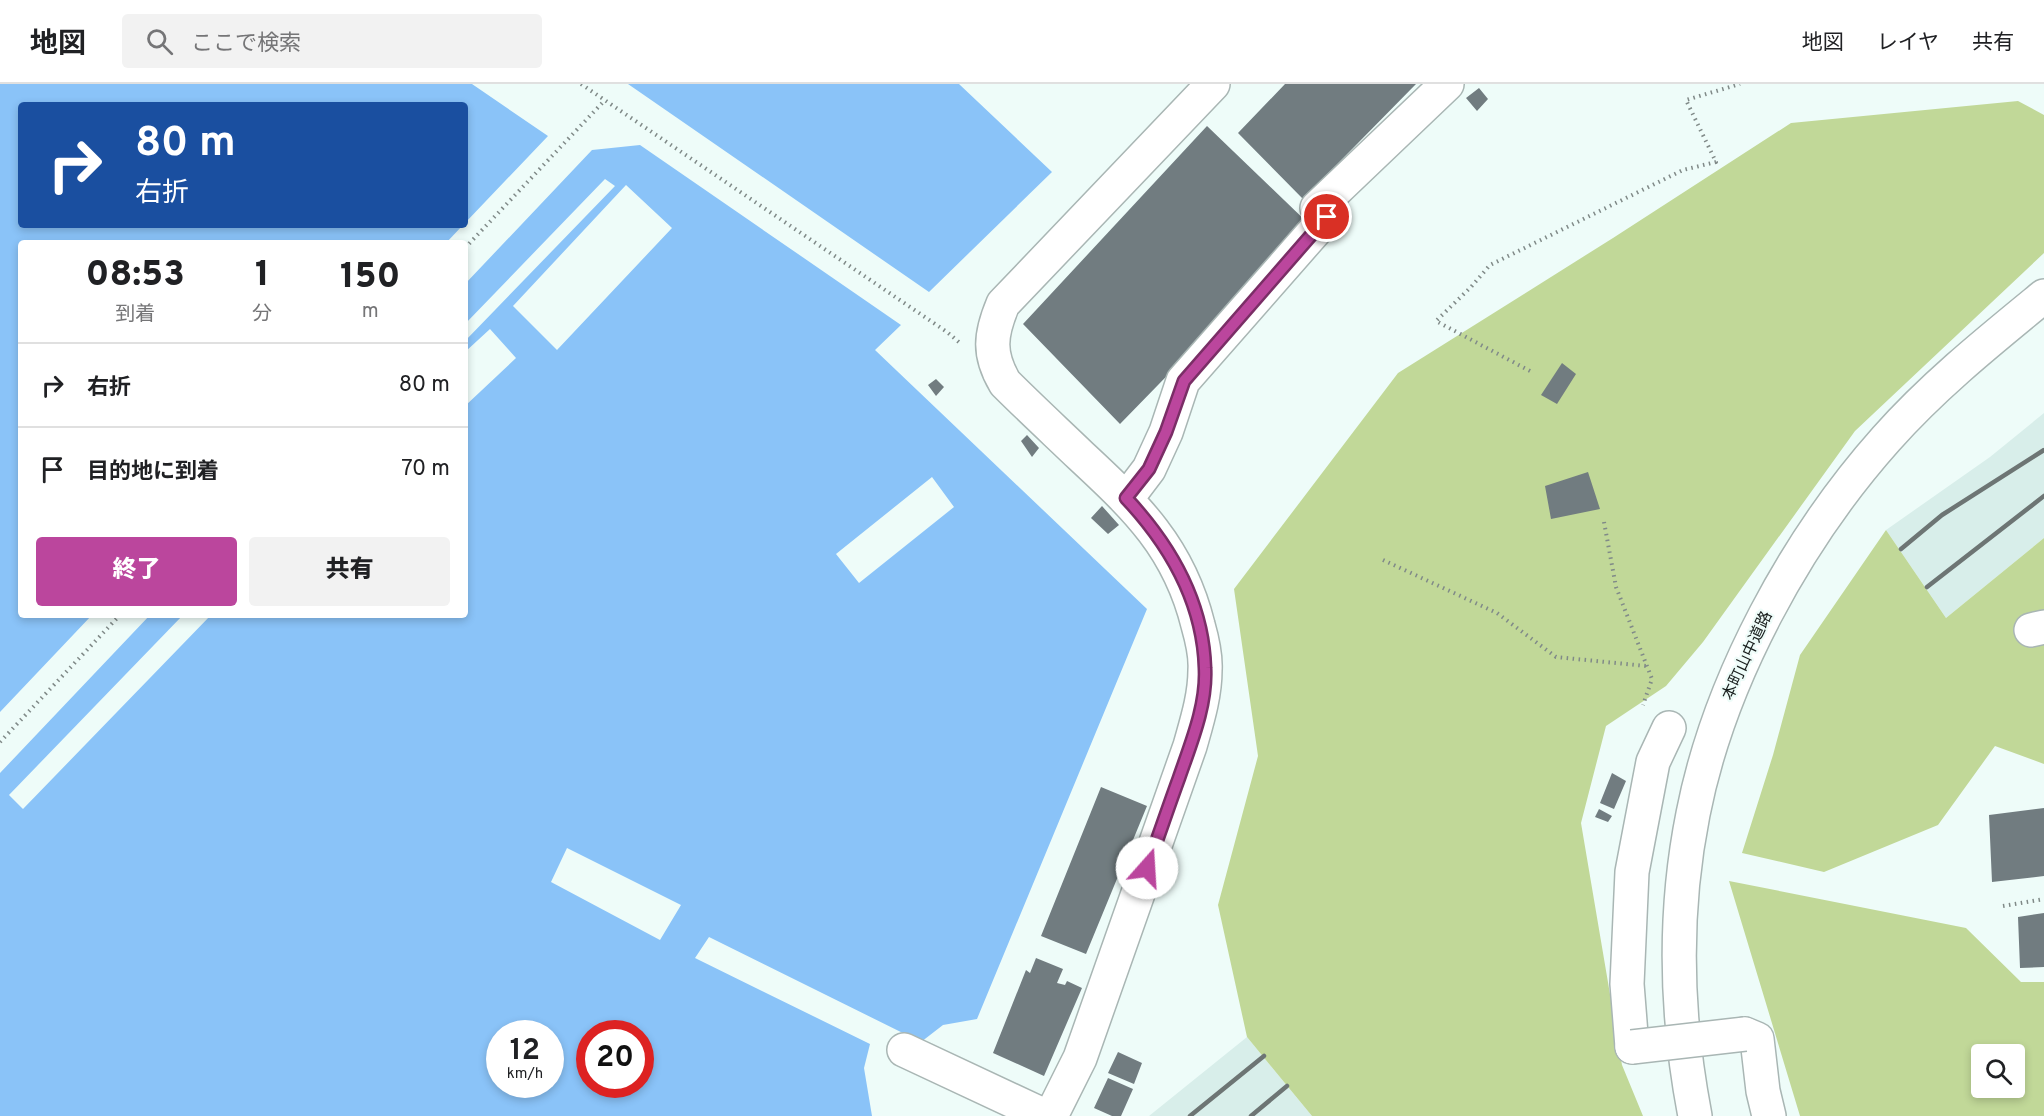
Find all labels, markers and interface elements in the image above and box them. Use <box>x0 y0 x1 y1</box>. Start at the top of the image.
search box <box>122 14 542 68</box>
icon: search <box>143 25 176 58</box>
text: 地図 <box>30 27 86 63</box>
text: 地図 <box>1802 30 1844 57</box>
text: レイヤ <box>1877 30 1939 57</box>
text: 共有 <box>1972 30 2014 57</box>
text: ここで検索 <box>191 31 301 58</box>
text: 80 m <box>135 118 236 171</box>
icon: right <box>36 126 114 204</box>
text: 右折 <box>135 177 189 211</box>
pin <box>1301 191 1352 242</box>
icon: arrive <box>1310 200 1343 233</box>
text: 08:53 <box>86 253 185 299</box>
text: 1 <box>255 253 270 299</box>
text: 150 <box>340 255 400 301</box>
text: m <box>362 299 379 325</box>
text: 到着 <box>115 302 155 328</box>
text: 分 <box>252 302 272 328</box>
icon: right <box>36 369 69 402</box>
text: 80 m <box>399 372 450 399</box>
text: 右折 <box>87 375 131 402</box>
icon: arrive <box>36 453 69 486</box>
text: 70 m <box>401 456 450 483</box>
text: 目的地に到着 <box>87 459 219 486</box>
button: 終了 <box>36 537 237 606</box>
button: 共有 <box>249 537 450 606</box>
street label: 本町山中道路 <box>1719 608 1777 704</box>
position arrow <box>1115 836 1179 900</box>
speed limit sign: 20 <box>576 1020 654 1098</box>
text: 12 <box>510 1033 540 1070</box>
map controls <box>1971 1044 2025 1098</box>
button: search <box>1971 1044 2025 1098</box>
text: km/h <box>507 1065 543 1084</box>

